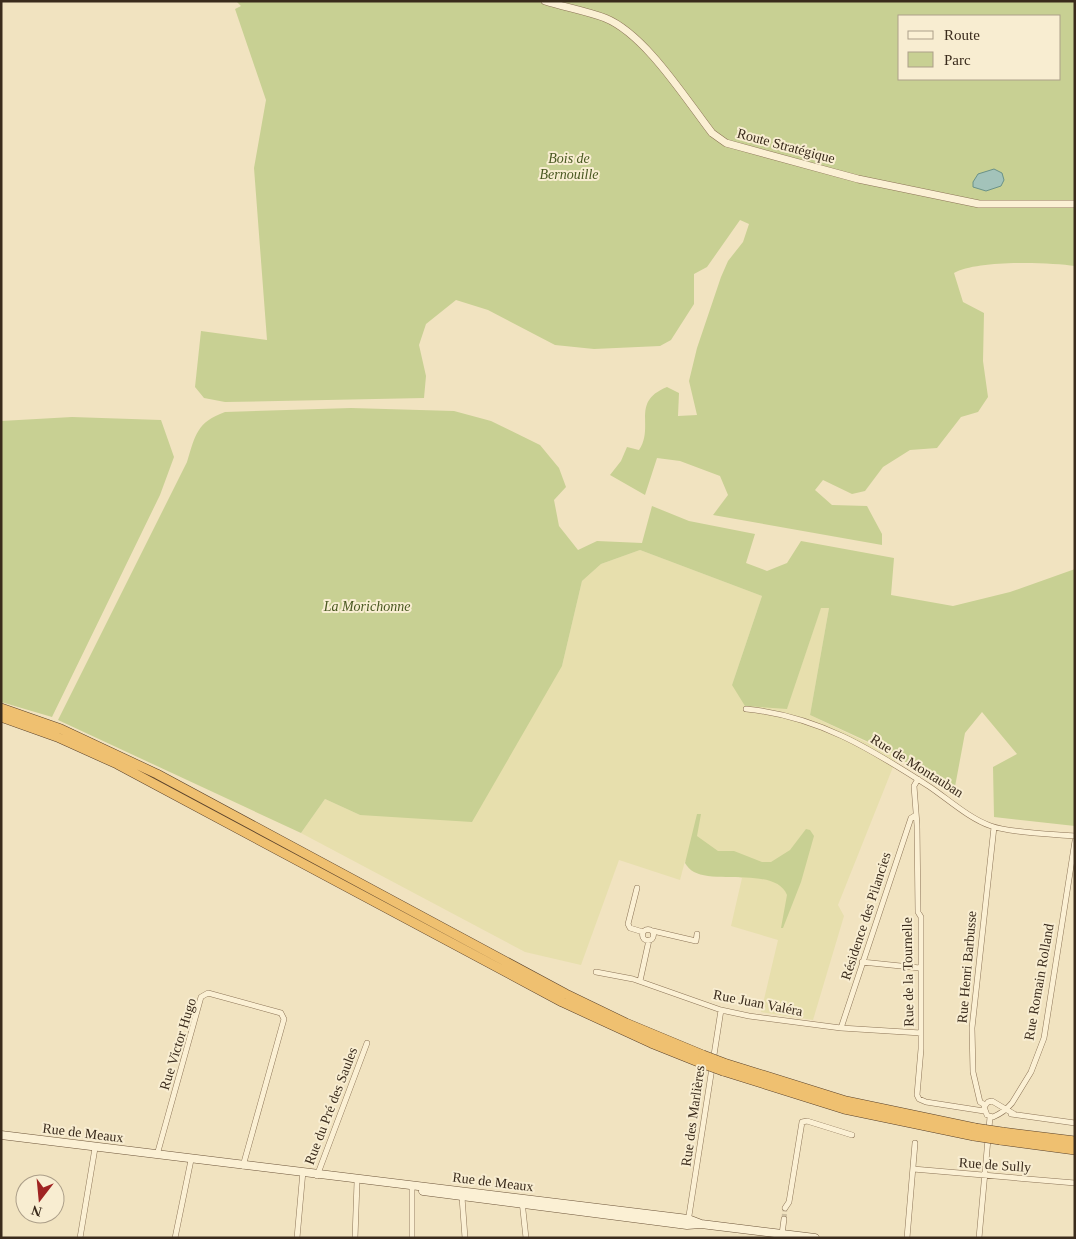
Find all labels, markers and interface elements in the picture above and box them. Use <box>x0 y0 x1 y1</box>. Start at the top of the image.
legend <box>898 15 1061 80</box>
text: Route <box>944 27 980 43</box>
text: Parc <box>944 52 971 68</box>
street label: Route Stratégique <box>735 126 837 166</box>
park label: Bois de Bernouille <box>539 151 599 182</box>
park label: La Morichonne <box>323 599 410 614</box>
street label: Rue de Montauban <box>868 731 966 801</box>
street label: Résidence des Pilancies <box>838 850 894 982</box>
street label: Rue Henri Barbusse <box>955 910 979 1024</box>
street label: Rue de la Tournelle <box>900 917 916 1027</box>
street label: Rue Romain Rolland <box>1021 922 1057 1042</box>
street label: Rue Juan Valéra <box>712 987 805 1019</box>
street label: Rue Victor Hugo <box>157 996 199 1092</box>
street label: Rue du Pré des Saules <box>302 1045 360 1167</box>
street label: Rue des Marlières <box>678 1065 708 1167</box>
street label: Rue de Meaux <box>42 1121 124 1145</box>
street label: Rue de Sully <box>958 1155 1032 1175</box>
street label: Rue de Meaux <box>452 1170 534 1194</box>
north arrow <box>15 1174 65 1224</box>
text: N <box>30 1202 43 1220</box>

